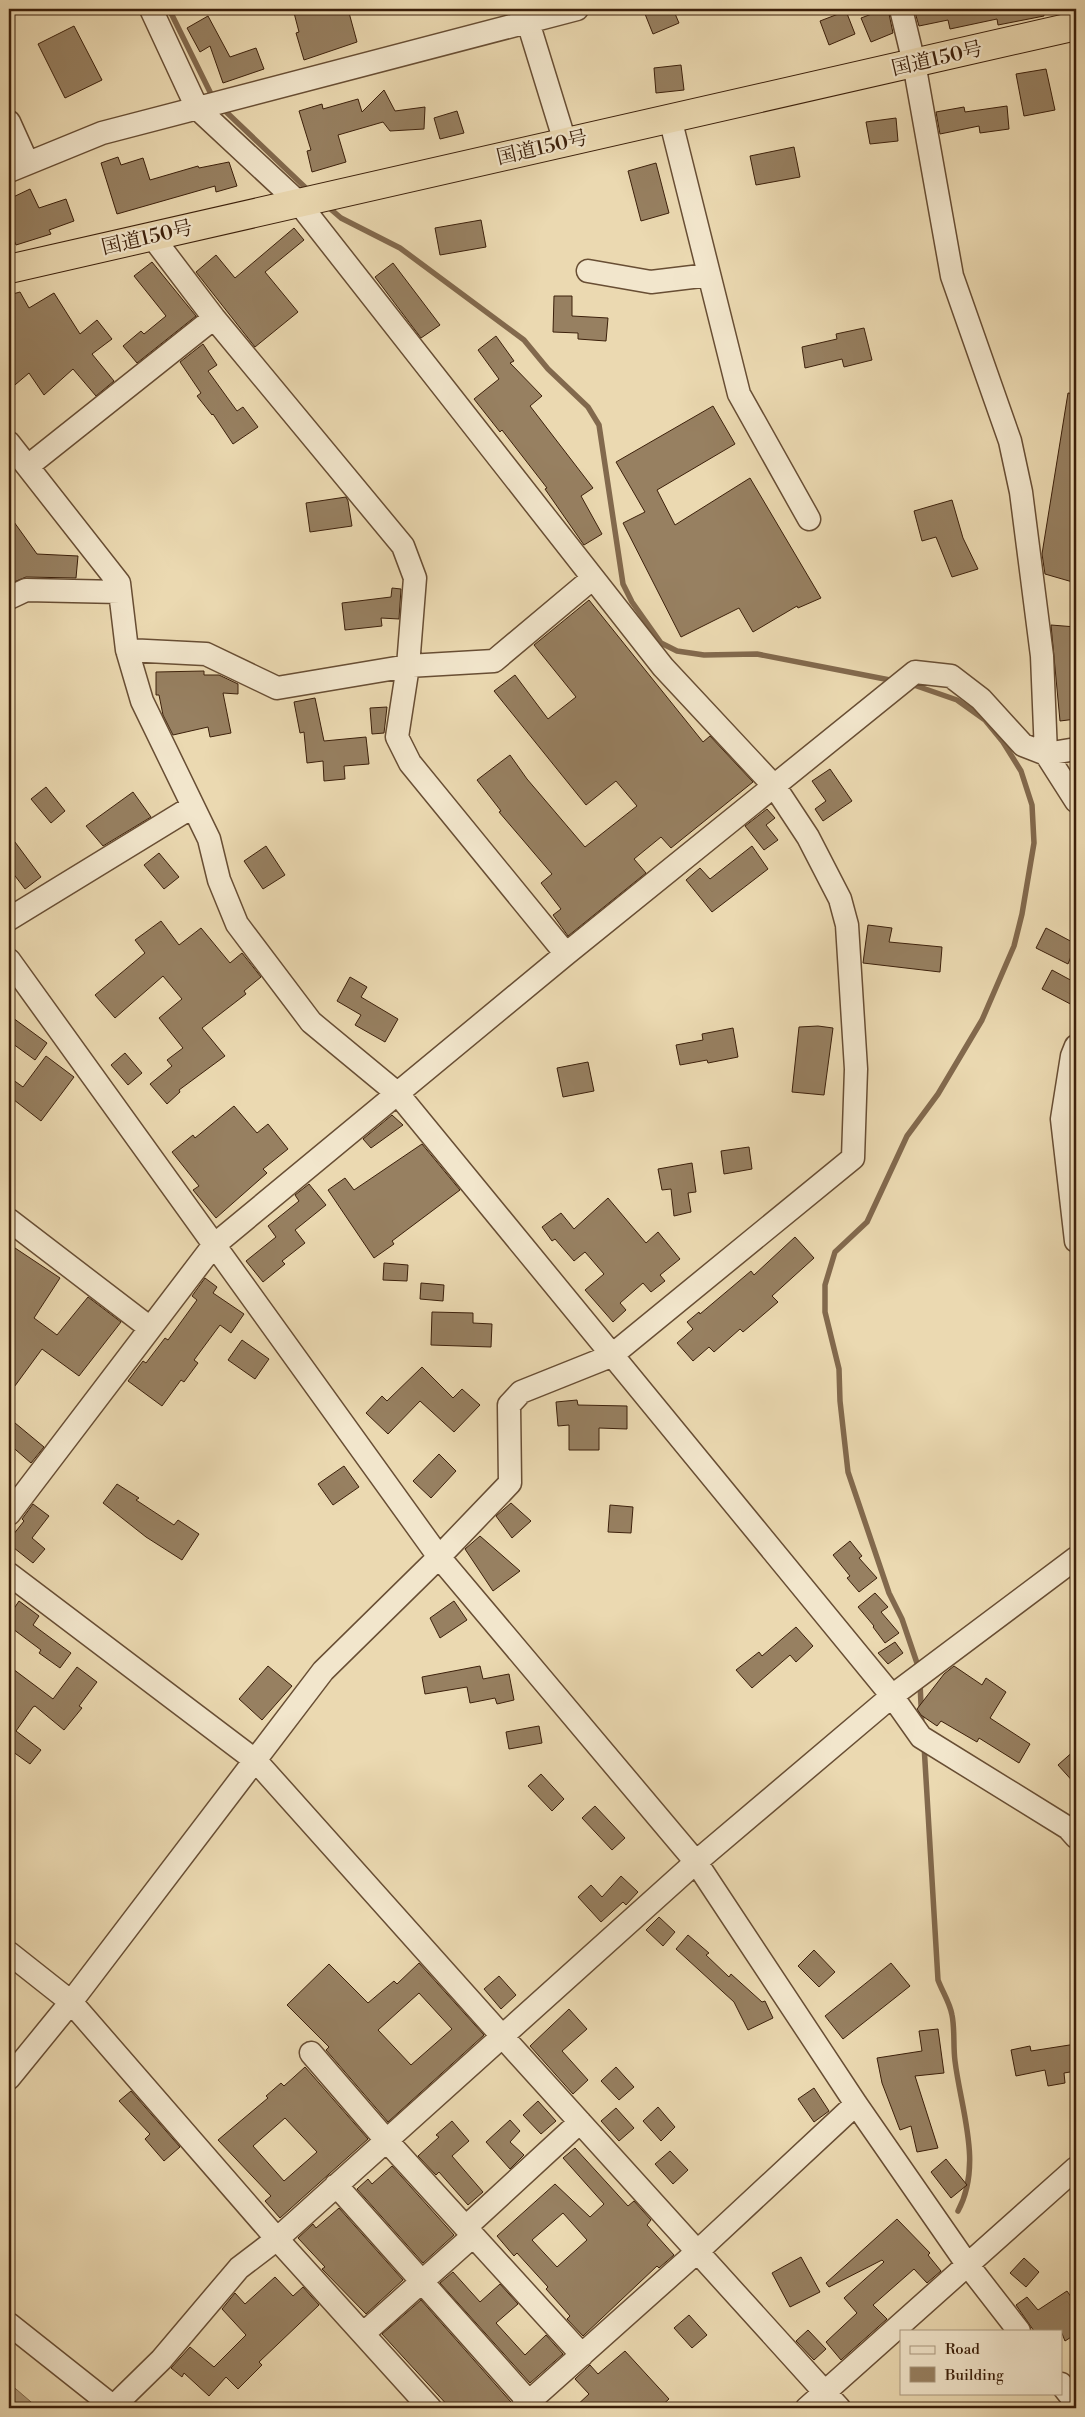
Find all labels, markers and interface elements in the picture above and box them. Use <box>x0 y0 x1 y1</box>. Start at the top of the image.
street label: 国道150号 <box>889 37 985 82</box>
street label: 国道150号 <box>494 126 590 171</box>
street label: 国道150号 <box>99 216 195 261</box>
legend <box>900 2330 1062 2394</box>
text: Road <box>945 2340 980 2359</box>
text: Building <box>944 2366 1004 2385</box>

